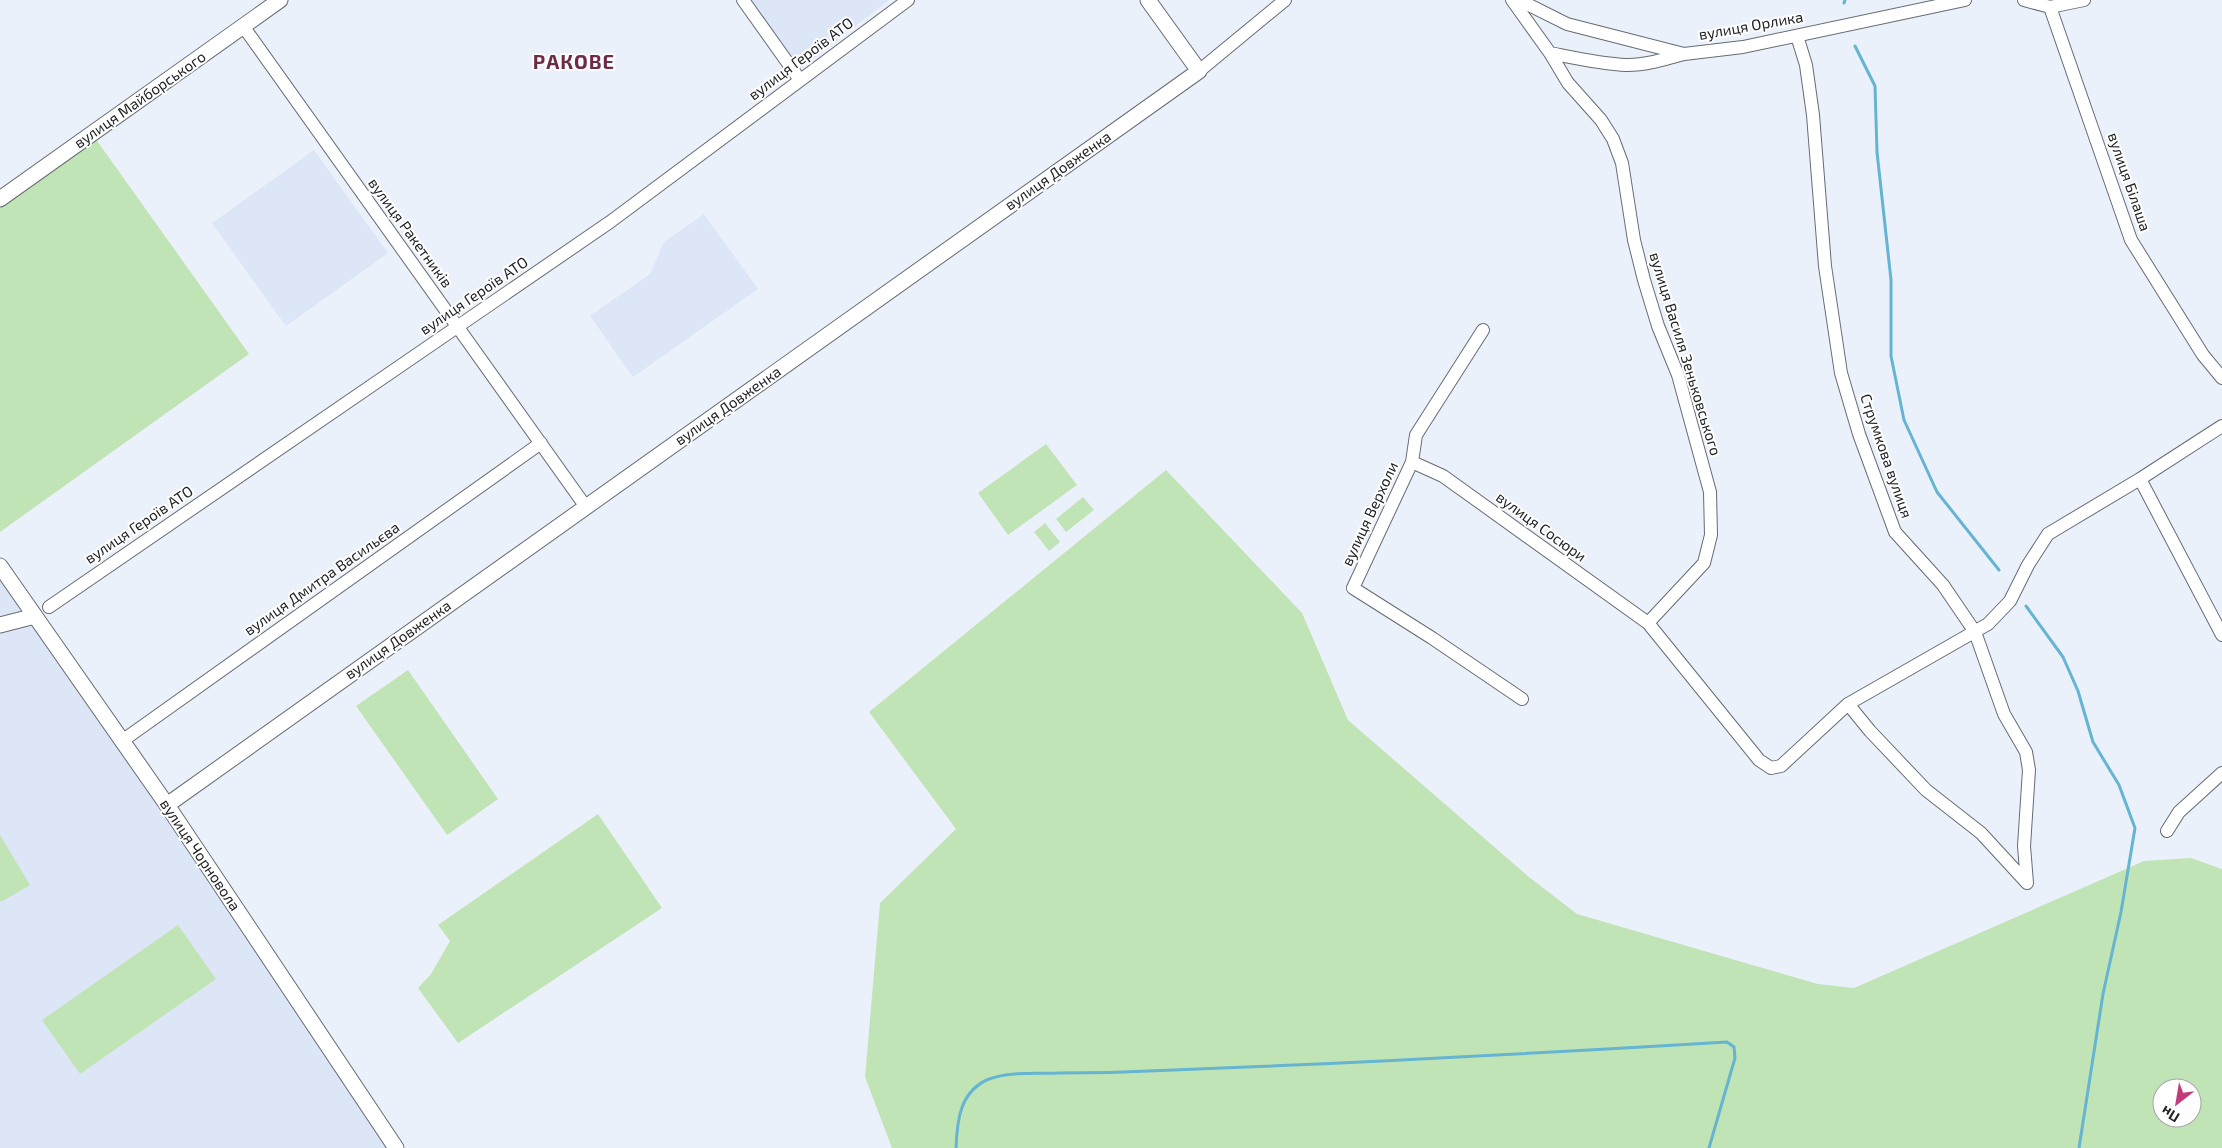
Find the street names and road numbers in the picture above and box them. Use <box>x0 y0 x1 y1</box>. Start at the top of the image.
street label: вулиця Орлика <box>1697 7 1805 44</box>
street label: вулиця Героїв АТО <box>744 13 857 104</box>
street label: вулиця Майборського <box>70 47 209 152</box>
street label: вулиця Довженка <box>1001 127 1115 214</box>
street label: вулиця Білаша <box>2104 130 2155 234</box>
street label: вулиця Ракетників <box>364 174 457 291</box>
street label: вулиця Василя Зеньковського <box>1645 250 1726 458</box>
street label: вулиця Героїв АТО <box>416 252 531 339</box>
street label: вулиця Довженка <box>671 362 785 449</box>
street label: Струмкова вулиця <box>1856 391 1917 520</box>
street label: вулиця Верхоли <box>1337 459 1402 569</box>
street label: вулиця Героїв АТО <box>81 481 196 568</box>
street label: вулиця Сосюри <box>1492 487 1590 566</box>
street label: вулиця Дмитра Васильєва <box>240 518 403 640</box>
street label: вулиця Довженка <box>341 596 455 683</box>
street label: вулиця Чорновола <box>156 795 245 914</box>

